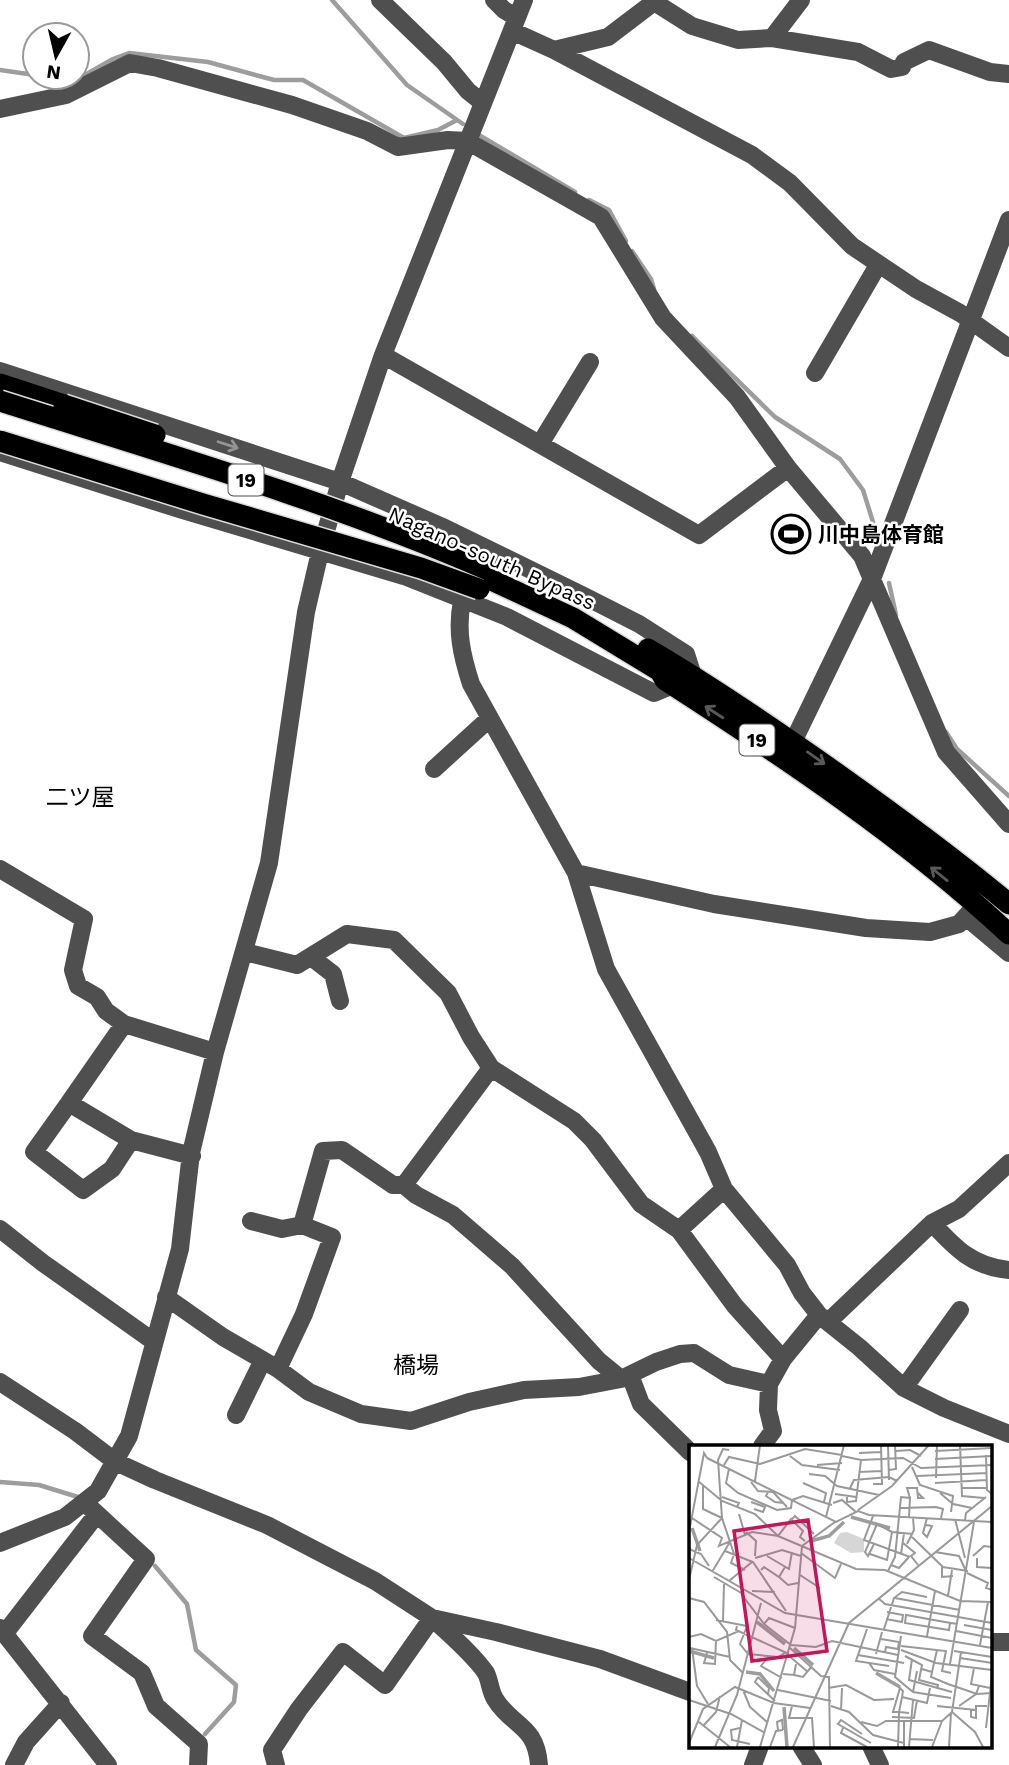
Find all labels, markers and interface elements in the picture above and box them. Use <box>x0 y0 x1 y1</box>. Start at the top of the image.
north arrow <box>21 21 91 91</box>
text: N <box>45 60 62 85</box>
one-way arrow <box>217 439 239 452</box>
road number: 19 <box>229 464 264 495</box>
street label: Nagano-south Bypass <box>385 501 599 615</box>
sports icon: 川中島体育館 <box>770 513 812 555</box>
place label: 川中島体育館 <box>818 522 944 547</box>
one-way arrow <box>705 705 725 719</box>
road number: 19 <box>740 724 774 755</box>
one-way arrow <box>806 751 825 765</box>
district label: 二ツ屋 <box>46 784 115 811</box>
one-way arrow <box>930 866 948 881</box>
district label: 橋場 <box>393 1352 439 1379</box>
inset map <box>689 1445 992 1748</box>

